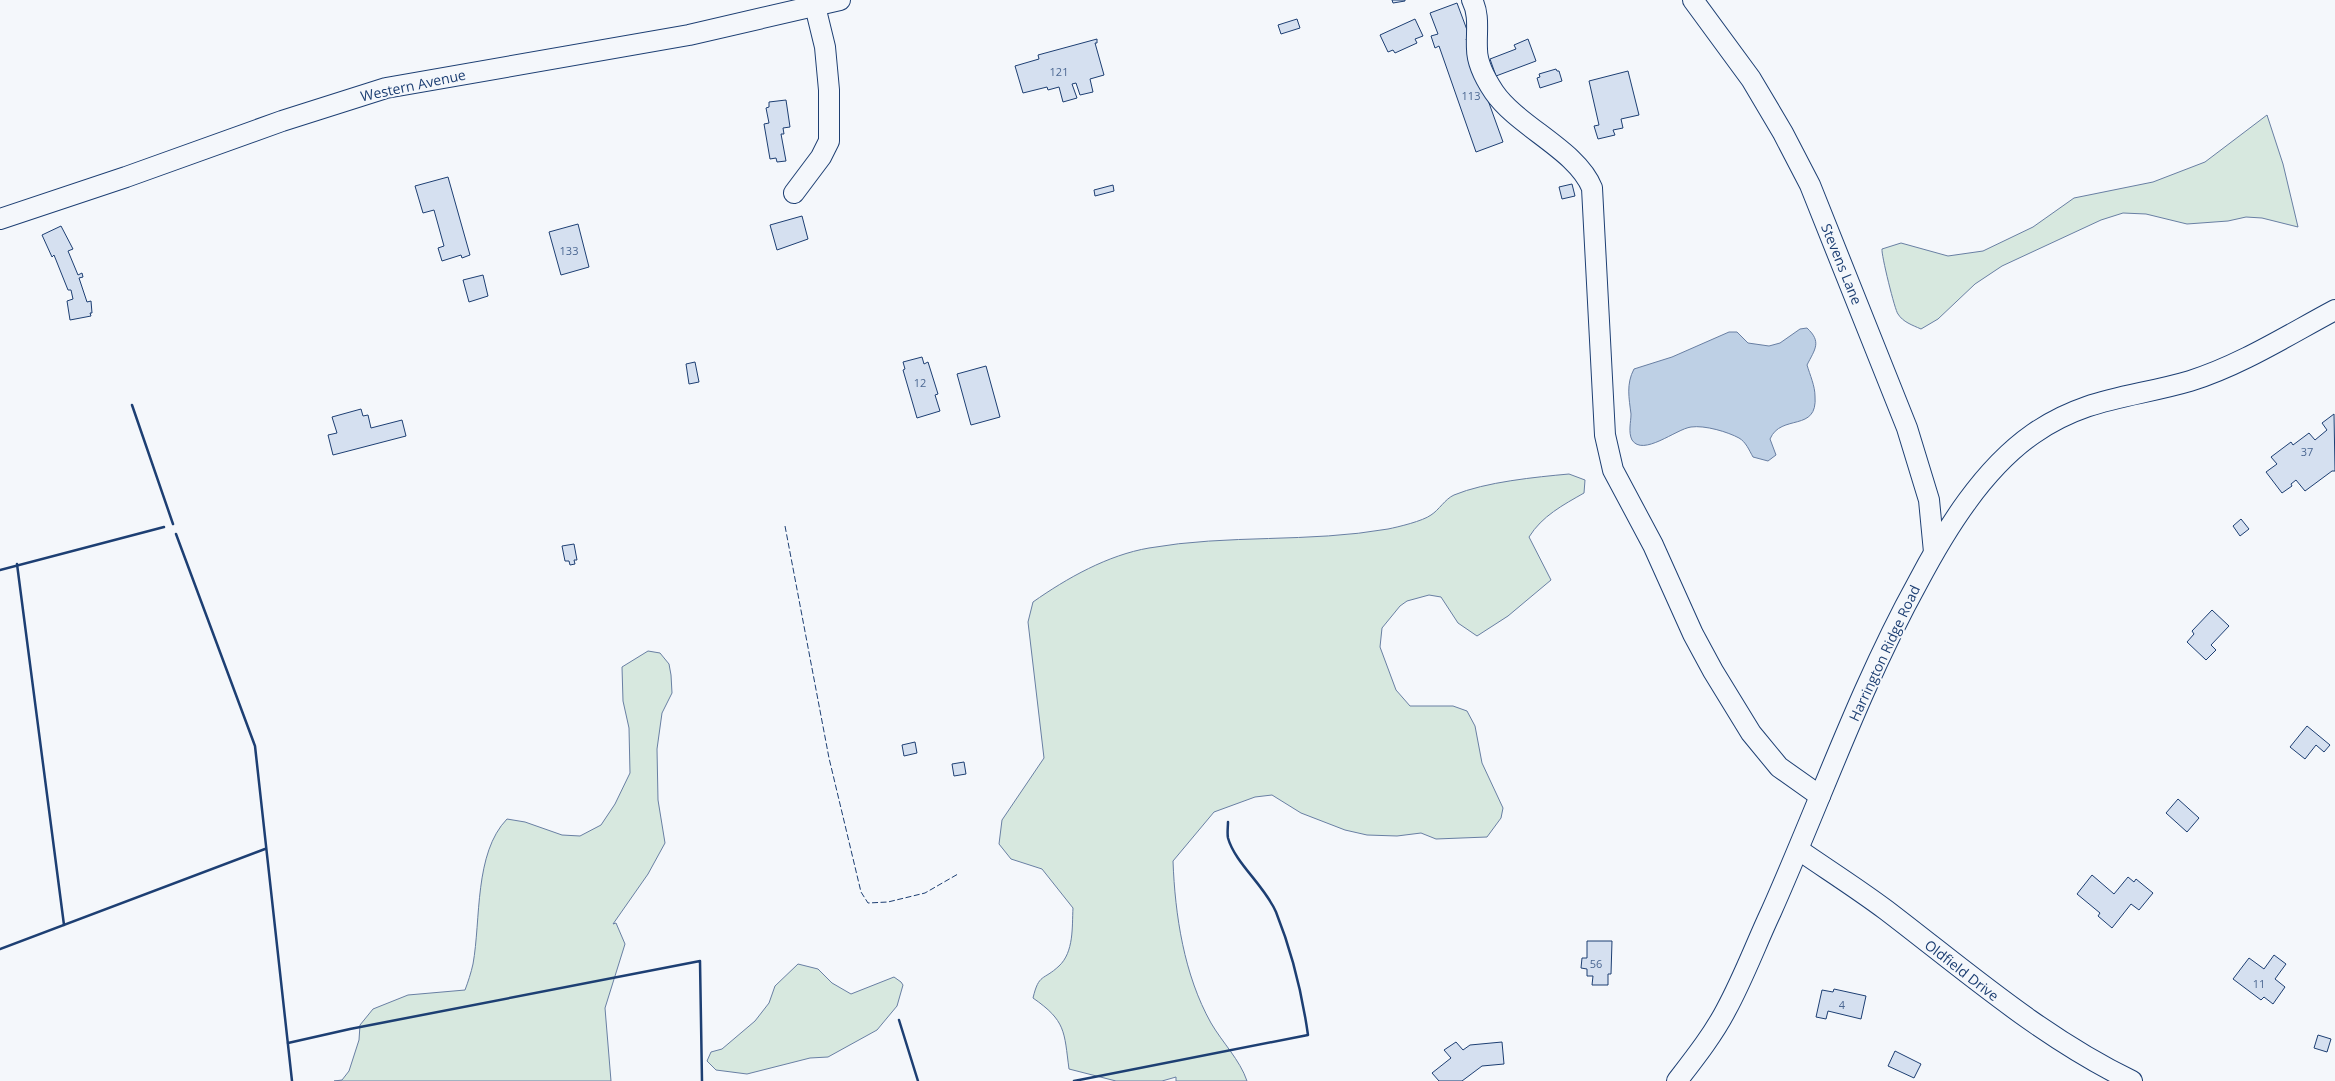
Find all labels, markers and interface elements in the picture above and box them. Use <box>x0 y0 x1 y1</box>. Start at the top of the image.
house number: 121 <box>1050 64 1068 79</box>
street label: Western Avenue <box>359 65 467 105</box>
house number: 113 <box>1462 88 1480 103</box>
street label: Stevens Lane <box>1817 221 1867 307</box>
house number: 133 <box>560 243 578 258</box>
house number: 12 <box>914 375 926 390</box>
house number: 37 <box>2301 444 2313 459</box>
street label: Harrington Ridge Road <box>1844 582 1924 724</box>
street label: Oldfield Drive <box>1921 935 2003 1005</box>
house number: 56 <box>1590 956 1602 971</box>
house number: 11 <box>2253 976 2265 991</box>
house number: 4 <box>1839 997 1846 1012</box>

